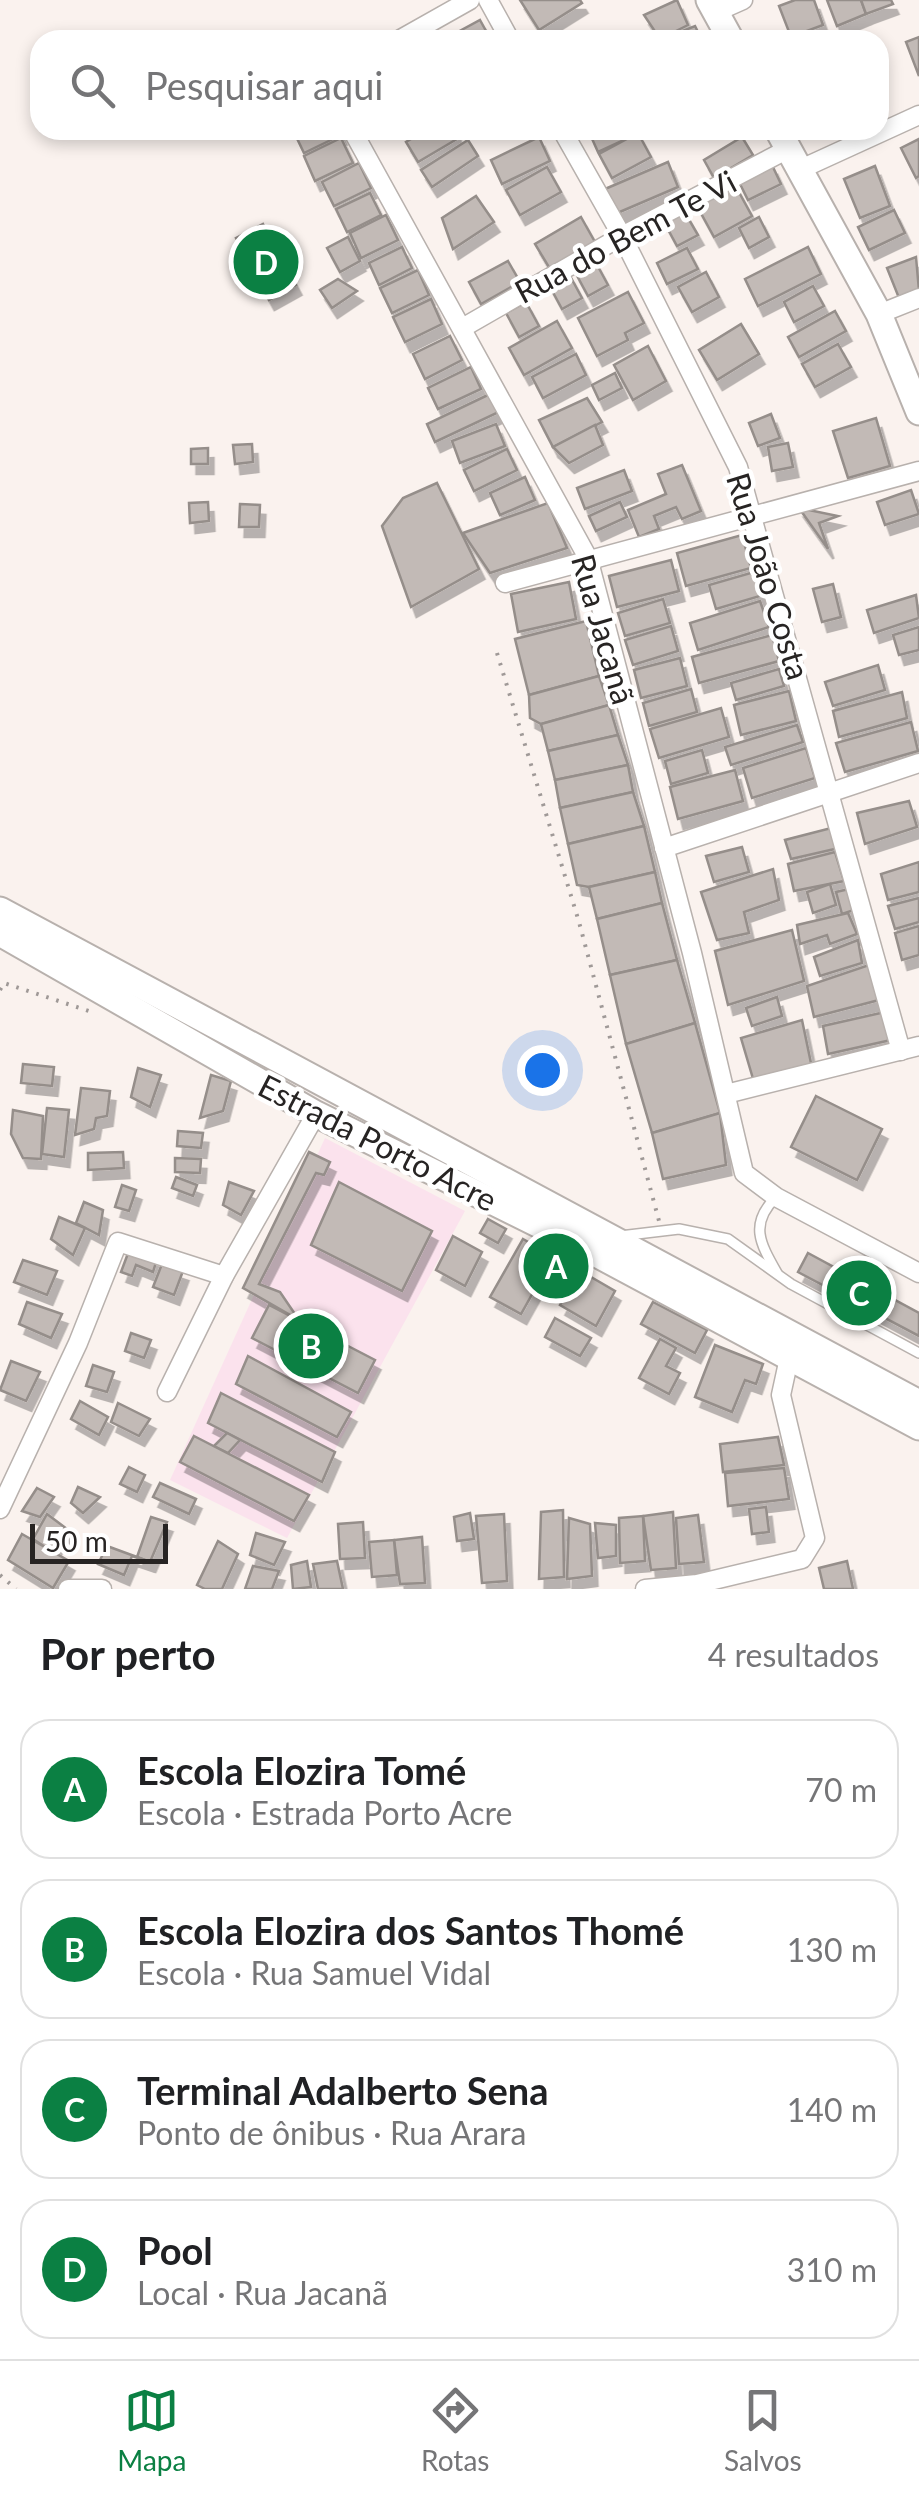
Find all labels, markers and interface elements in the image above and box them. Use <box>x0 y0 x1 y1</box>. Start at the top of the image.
search box <box>30 30 889 140</box>
icon: search <box>65 58 120 113</box>
text: Pesquisar aqui <box>145 62 384 108</box>
street label: Rua do Bem Te Vi <box>508 161 742 311</box>
pin: D <box>234 224 298 300</box>
street label: Rua João Costa <box>719 468 819 684</box>
street label: Rua Jacanã <box>564 550 644 708</box>
your location <box>517 1045 568 1096</box>
street label: Estrada Porto Acre <box>252 1065 504 1219</box>
pin: A <box>524 1228 588 1304</box>
pin: C <box>826 1256 892 1330</box>
pin: B <box>278 1308 344 1384</box>
scale bar <box>30 1519 168 1564</box>
text: 50 m <box>45 1524 108 1558</box>
text: Por perto <box>40 1629 216 1679</box>
text: 4 resultados <box>708 1635 879 1674</box>
text: Escola Elozira Tomé <box>137 1747 466 1793</box>
text: A <box>63 1770 86 1809</box>
text: 70 m <box>805 1770 877 1809</box>
text: Escola · Estrada Porto Acre <box>137 1793 512 1832</box>
text: Escola Elozira dos Santos Thomé <box>137 1907 684 1953</box>
text: B <box>64 1930 85 1969</box>
text: 130 m <box>787 1930 877 1969</box>
text: Escola · Rua Samuel Vidal <box>137 1953 491 1992</box>
text: Terminal Adalberto Sena <box>137 2067 548 2113</box>
text: C <box>64 2090 85 2129</box>
text: 140 m <box>787 2090 877 2129</box>
text: Ponto de ônibus · Rua Arara <box>137 2113 526 2152</box>
text: Pool <box>137 2227 213 2273</box>
text: D <box>62 2250 87 2289</box>
text: 310 m <box>787 2250 877 2289</box>
text: Local · Rua Jacanã <box>137 2273 388 2312</box>
tab: Mapa <box>117 2383 186 2477</box>
tab: Rotas <box>421 2383 489 2477</box>
tab: Salvos <box>724 2383 802 2477</box>

